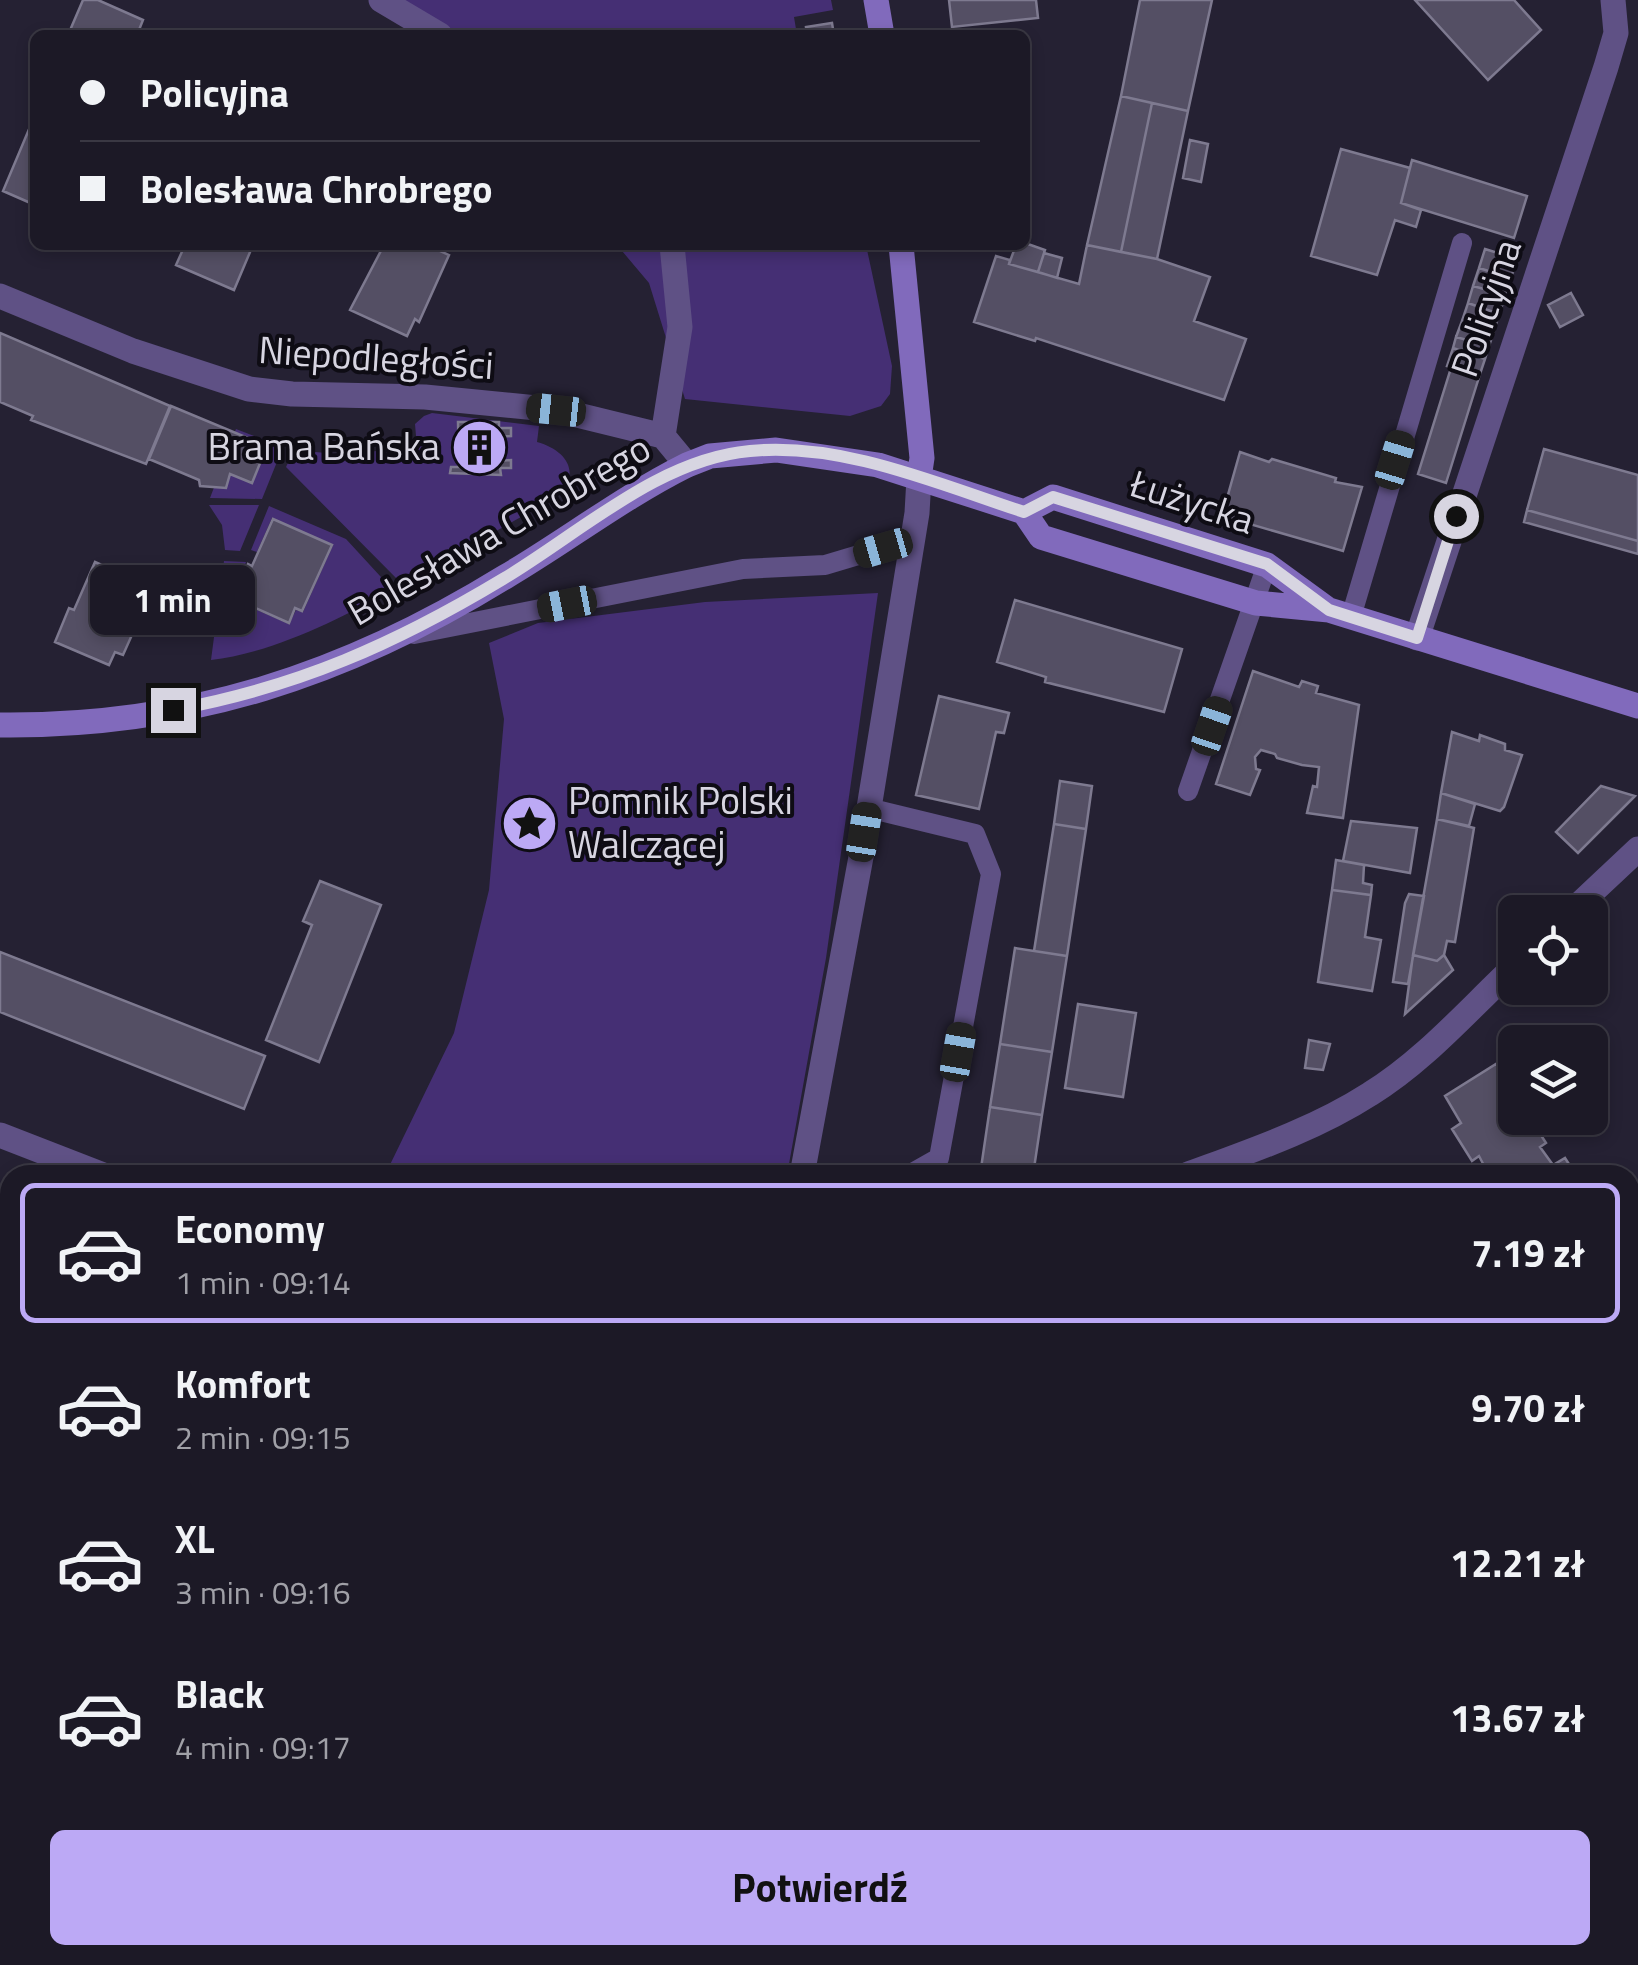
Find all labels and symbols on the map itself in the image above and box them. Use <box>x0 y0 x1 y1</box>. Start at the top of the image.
street label: Policyjna <box>1434 231 1536 384</box>
street label: Niepodległości <box>257 320 495 394</box>
car <box>525 392 587 428</box>
place label: Brama Bańska <box>208 417 440 475</box>
building icon: Brama Bańska <box>449 417 509 477</box>
street label: Bolesława Chrobrego <box>336 419 661 640</box>
car <box>1372 427 1418 493</box>
street label: Łużycka <box>1122 453 1262 548</box>
route start <box>1434 494 1479 539</box>
car <box>850 525 916 571</box>
callout: 1 min <box>90 565 256 635</box>
car <box>535 584 599 624</box>
route end <box>151 688 196 733</box>
car <box>1188 693 1236 759</box>
place label: Pomnik Polski Walczącej <box>568 771 793 873</box>
place icon: Pomnik Polski Walczącej <box>499 793 559 853</box>
car <box>844 800 884 864</box>
car <box>938 1020 978 1084</box>

